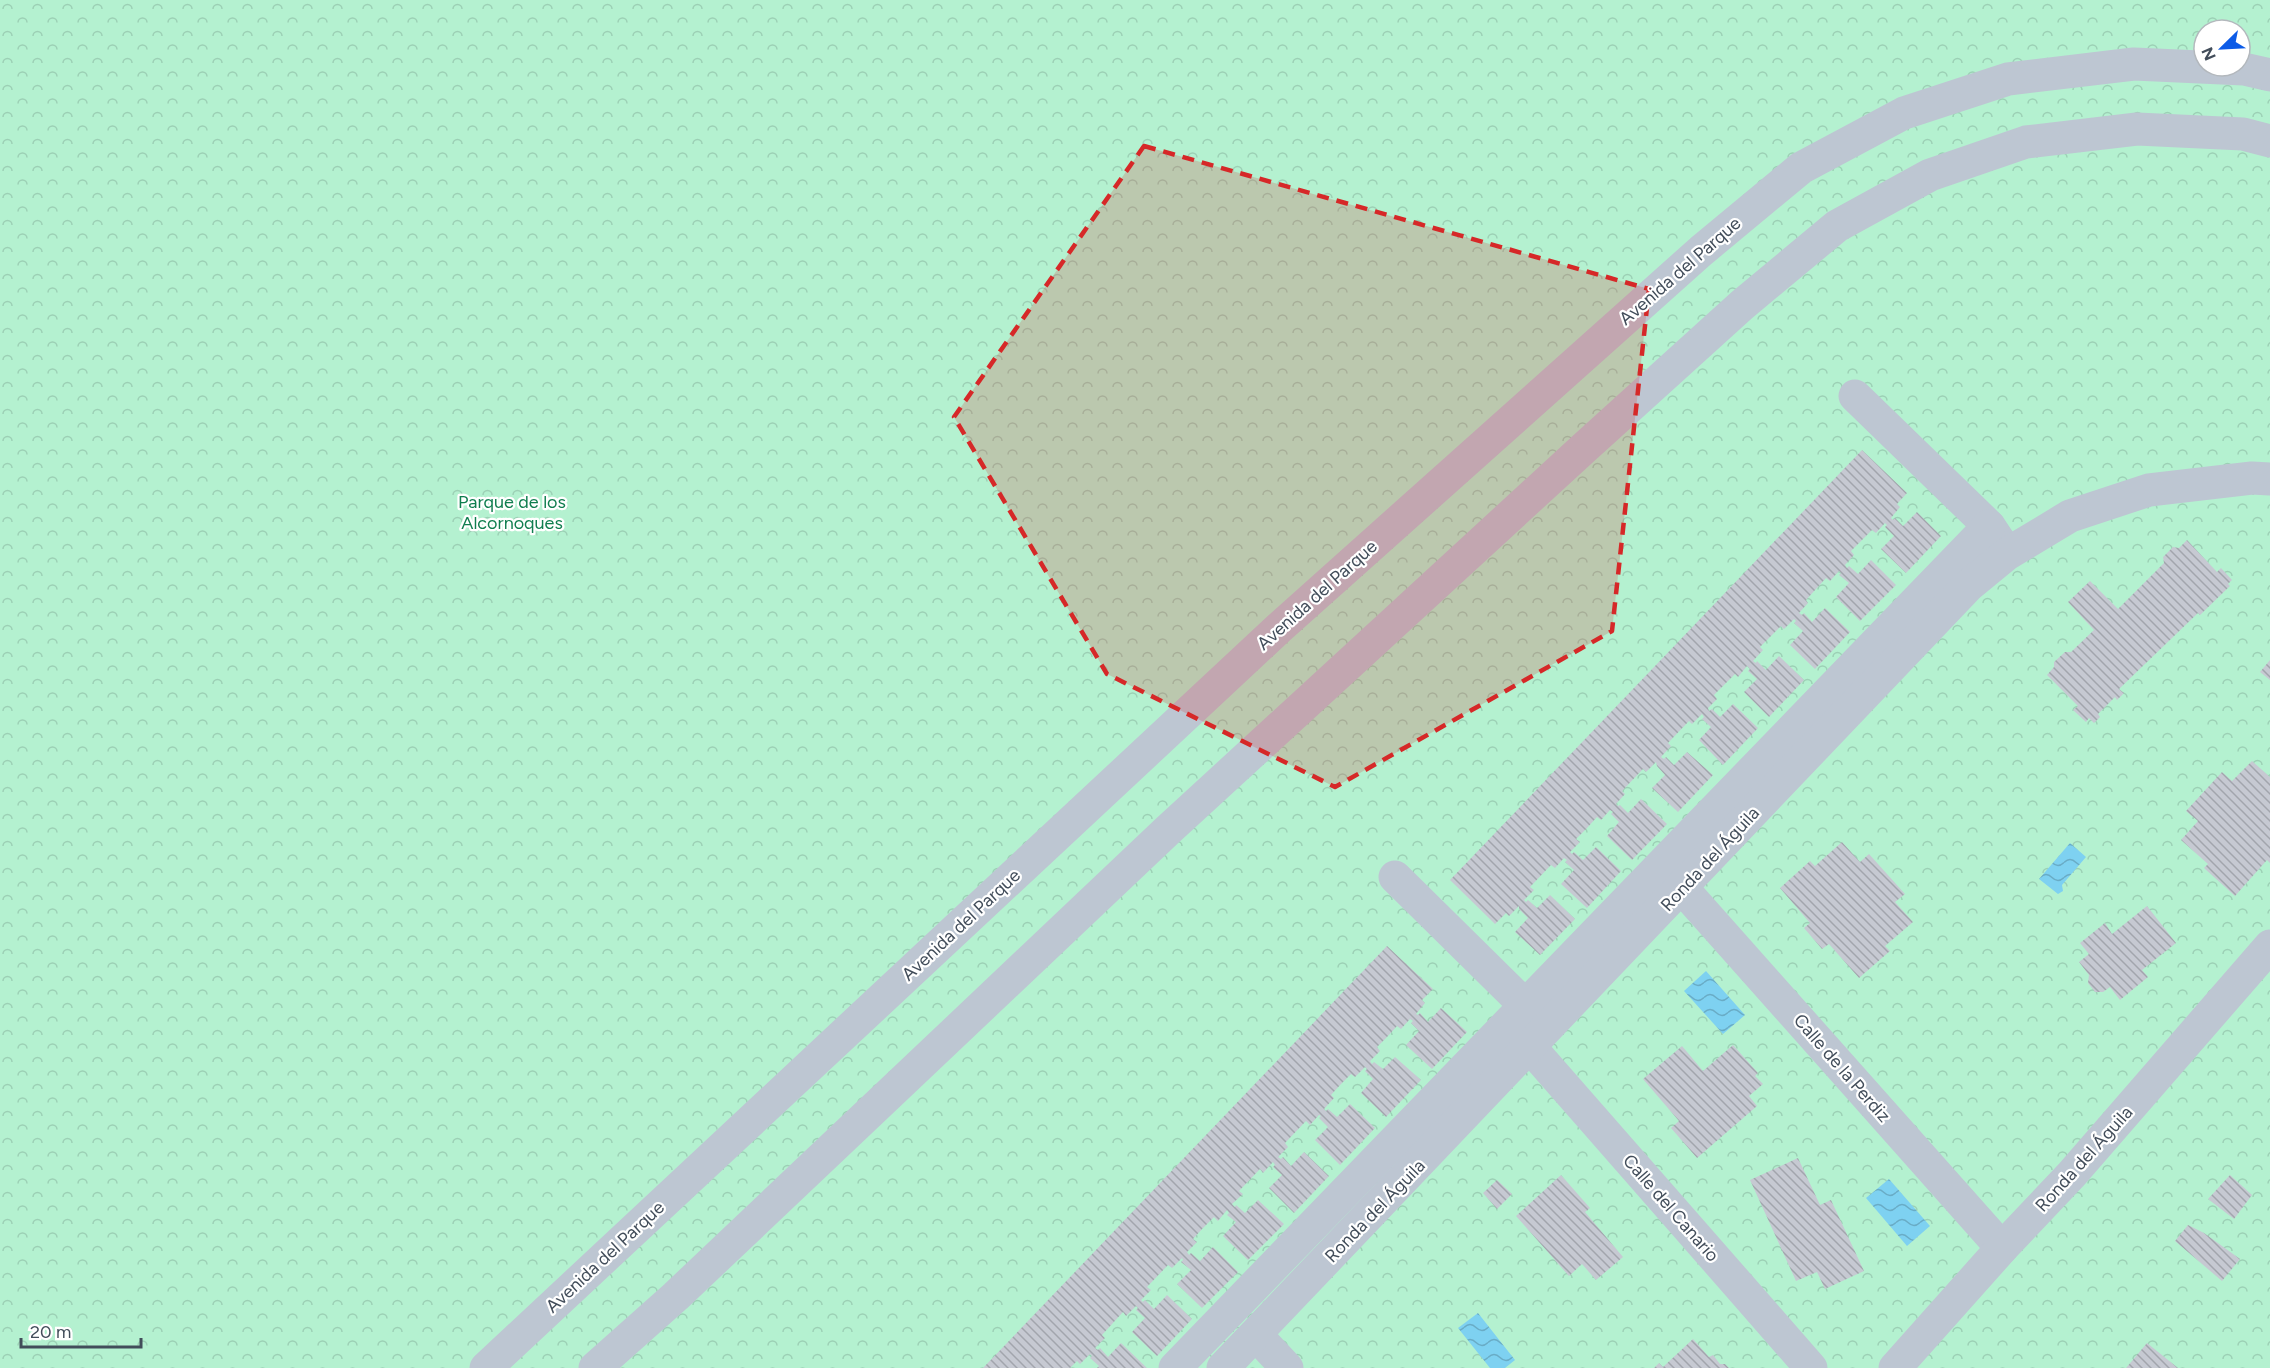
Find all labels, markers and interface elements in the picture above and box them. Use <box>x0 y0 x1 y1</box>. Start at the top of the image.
north arrow <box>2192 18 2252 78</box>
text: N <box>2198 44 2220 63</box>
street label: Avenida del Parque <box>1615 212 1745 330</box>
park label: Parque de los Alcornoques <box>458 491 566 534</box>
street label: Avenida del Parque <box>1252 535 1382 655</box>
street label: Ronda del Águila <box>1656 802 1764 916</box>
street label: Avenida del Parque <box>897 864 1025 986</box>
street label: Calle de la Perdiz <box>1789 1009 1895 1127</box>
street label: Ronda del Águila <box>2031 1102 2137 1216</box>
street label: Calle del Canario <box>1618 1150 1724 1266</box>
street label: Ronda del Águila <box>1320 1155 1430 1267</box>
street label: Avenida del Parque <box>541 1196 669 1318</box>
scale bar <box>21 1311 141 1349</box>
text: 20 m <box>30 1321 71 1343</box>

